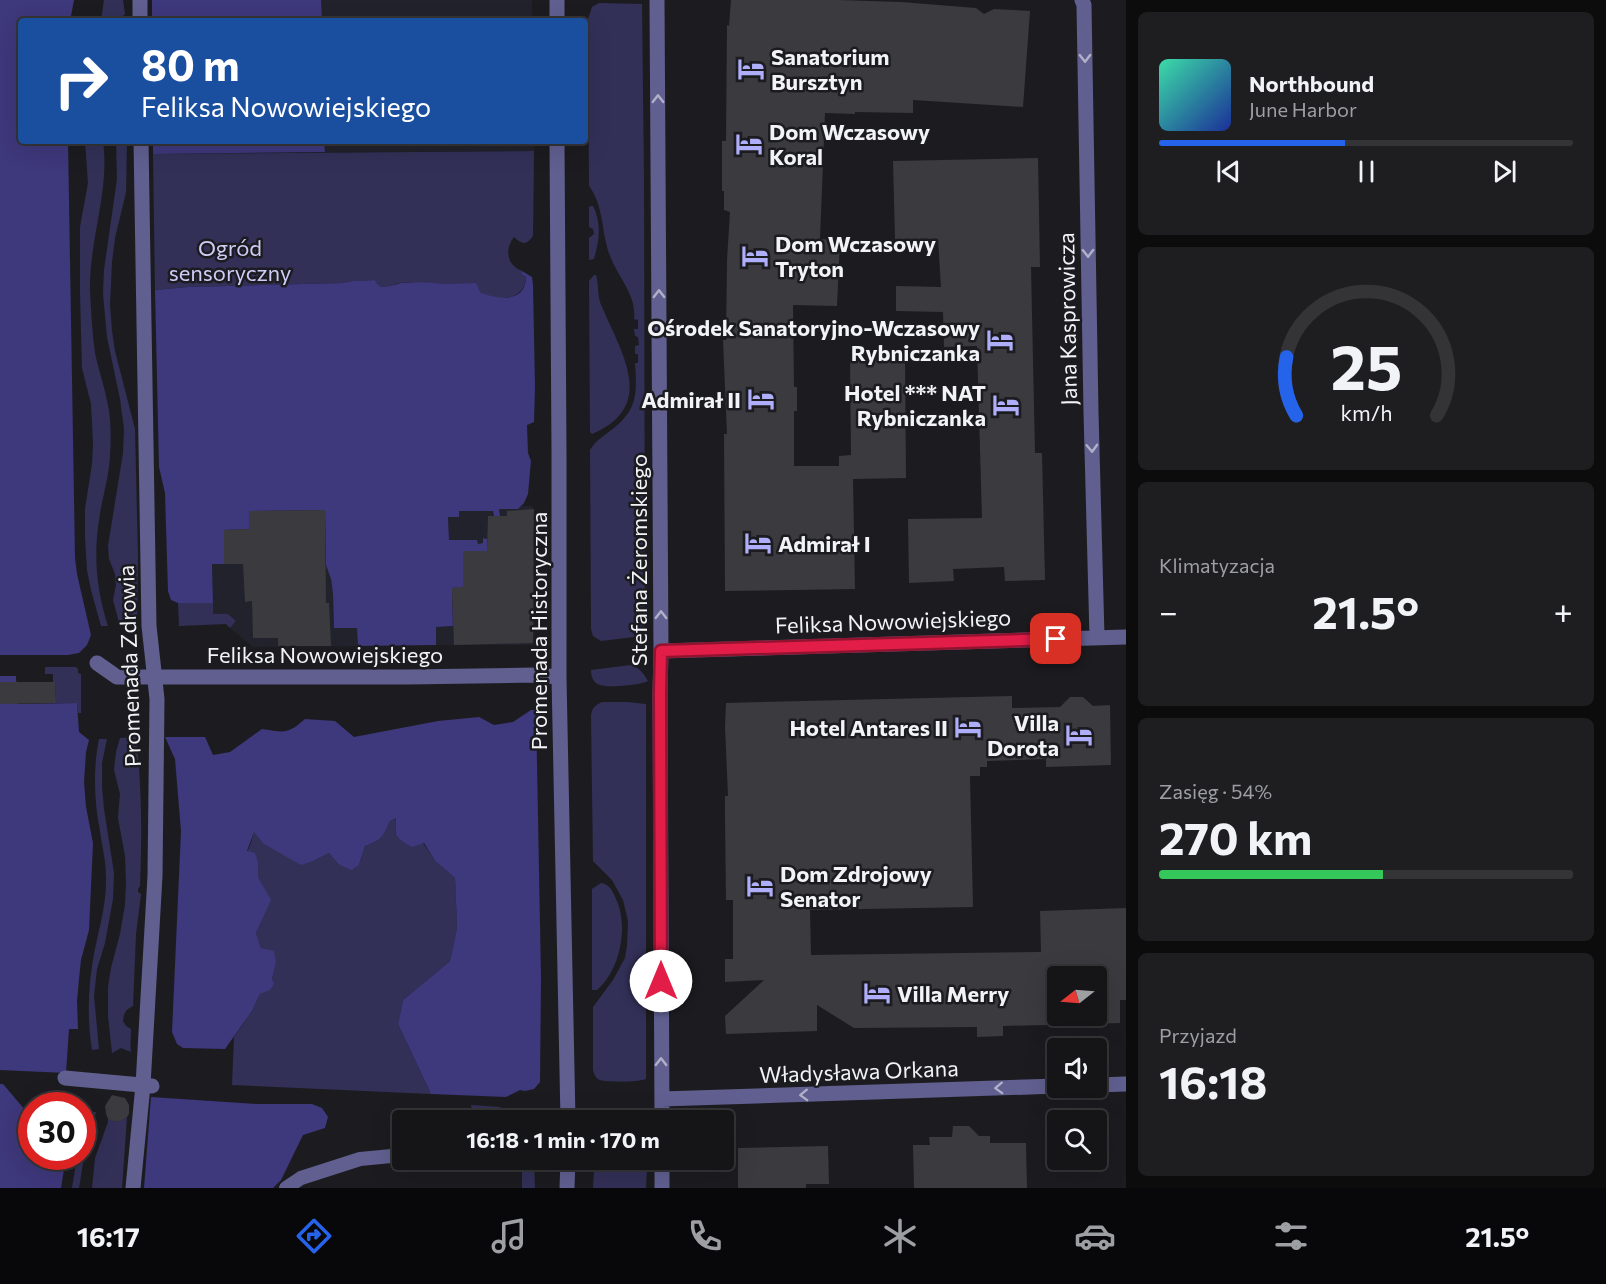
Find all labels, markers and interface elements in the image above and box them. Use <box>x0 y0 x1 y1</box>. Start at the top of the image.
text: 80 m <box>141 38 240 90</box>
icon: right <box>42 42 120 120</box>
place label: Sanatorium Bursztyn <box>771 43 889 95</box>
hotel icon: Sanatorium Bursztyn <box>736 54 766 84</box>
one-way arrow <box>1078 54 1091 63</box>
text: Northbound <box>1249 70 1374 97</box>
text: Feliksa Nowowiejskiego <box>141 90 431 123</box>
one-way arrow <box>652 95 664 104</box>
text: June Harbor <box>1249 97 1357 121</box>
place label: Dom Wczasowy Koral <box>769 118 930 170</box>
hotel icon: Dom Wczasowy Koral <box>734 129 764 159</box>
icon: previous <box>1212 155 1245 188</box>
icon: pause <box>1350 155 1383 188</box>
icon: next <box>1488 155 1521 188</box>
place label: Dom Wczasowy Tryton <box>775 230 936 282</box>
street label: Jana Kasprowicza <box>1052 232 1082 406</box>
park label: Ogród sensoryczny <box>169 234 291 286</box>
hotel icon: Dom Wczasowy Tryton <box>740 241 770 271</box>
one-way arrow <box>1082 249 1094 258</box>
one-way arrow <box>653 290 665 299</box>
place label: Ośrodek Sanatoryjno-Wczasowy Rybniczanka <box>647 314 980 366</box>
hotel icon: Ośrodek Sanatoryjno-Wczasowy Rybniczanka <box>985 325 1015 355</box>
text: 25 <box>1330 327 1402 403</box>
place label: Hotel *** NAT Rybniczanka <box>844 379 986 431</box>
hotel icon: Admirał II <box>746 384 776 414</box>
place label: Admirał II <box>641 386 741 413</box>
hotel icon: Hotel *** NAT Rybniczanka <box>991 390 1021 420</box>
text: km/h <box>1340 399 1392 425</box>
one-way arrow <box>1086 444 1098 453</box>
street label: Stefana Żeromskiego <box>625 454 652 666</box>
street label: Promenada Historyczna <box>525 512 552 750</box>
hotel icon: Admirał I <box>743 528 773 558</box>
place label: Admirał I <box>778 530 871 557</box>
text: Klimatyzacja <box>1159 553 1275 577</box>
street label: Promenada Zdrowia <box>112 565 146 767</box>
text: 21.5° <box>1312 583 1419 638</box>
text: − <box>1159 590 1178 631</box>
text: + <box>1554 590 1573 631</box>
street label: Feliksa Nowowiejskiego <box>774 603 1012 639</box>
one-way arrow <box>655 611 667 620</box>
pin <box>1030 613 1081 664</box>
icon: arrive <box>1039 622 1072 655</box>
street label: Feliksa Nowowiejskiego <box>207 641 443 668</box>
place label: Villa Dorota <box>987 709 1059 761</box>
hotel icon: Hotel Antares II <box>953 712 983 742</box>
place label: Hotel Antares II <box>789 714 948 741</box>
hotel icon: Villa Dorota <box>1064 720 1094 750</box>
text: Zasięg · 54% <box>1159 779 1272 803</box>
text: 270 km <box>1159 809 1312 864</box>
place label: Dom Zdrojowy Senator <box>780 860 932 912</box>
hotel icon: Dom Zdrojowy Senator <box>745 871 775 901</box>
position arrow <box>629 949 693 1013</box>
north arrow <box>1047 966 1107 1026</box>
map controls <box>1047 966 1107 1170</box>
hotel icon: Villa Merry <box>862 978 892 1008</box>
place label: Villa Merry <box>897 980 1009 1007</box>
text: Przyjazd <box>1159 1023 1237 1047</box>
button: sound <box>1047 1038 1107 1098</box>
text: 16:18 <box>1159 1053 1267 1108</box>
street label: Władysława Orkana <box>759 1054 959 1088</box>
one-way arrow <box>655 1058 667 1067</box>
one-way arrow <box>995 1082 1004 1095</box>
one-way arrow <box>800 1089 809 1101</box>
speed limit sign: 30 <box>18 1092 96 1170</box>
button: search <box>1047 1110 1107 1170</box>
text: 16:18 · 1 min · 170 m <box>466 1126 660 1153</box>
icon: directions <box>293 1215 335 1257</box>
icon: music <box>488 1215 530 1257</box>
icon: phone <box>684 1215 726 1257</box>
icon: climate <box>879 1215 921 1257</box>
icon: car <box>1074 1215 1116 1257</box>
icon: filters <box>1270 1215 1312 1257</box>
text: 16:17 <box>77 1220 140 1253</box>
text: 21.5° <box>1465 1220 1529 1253</box>

